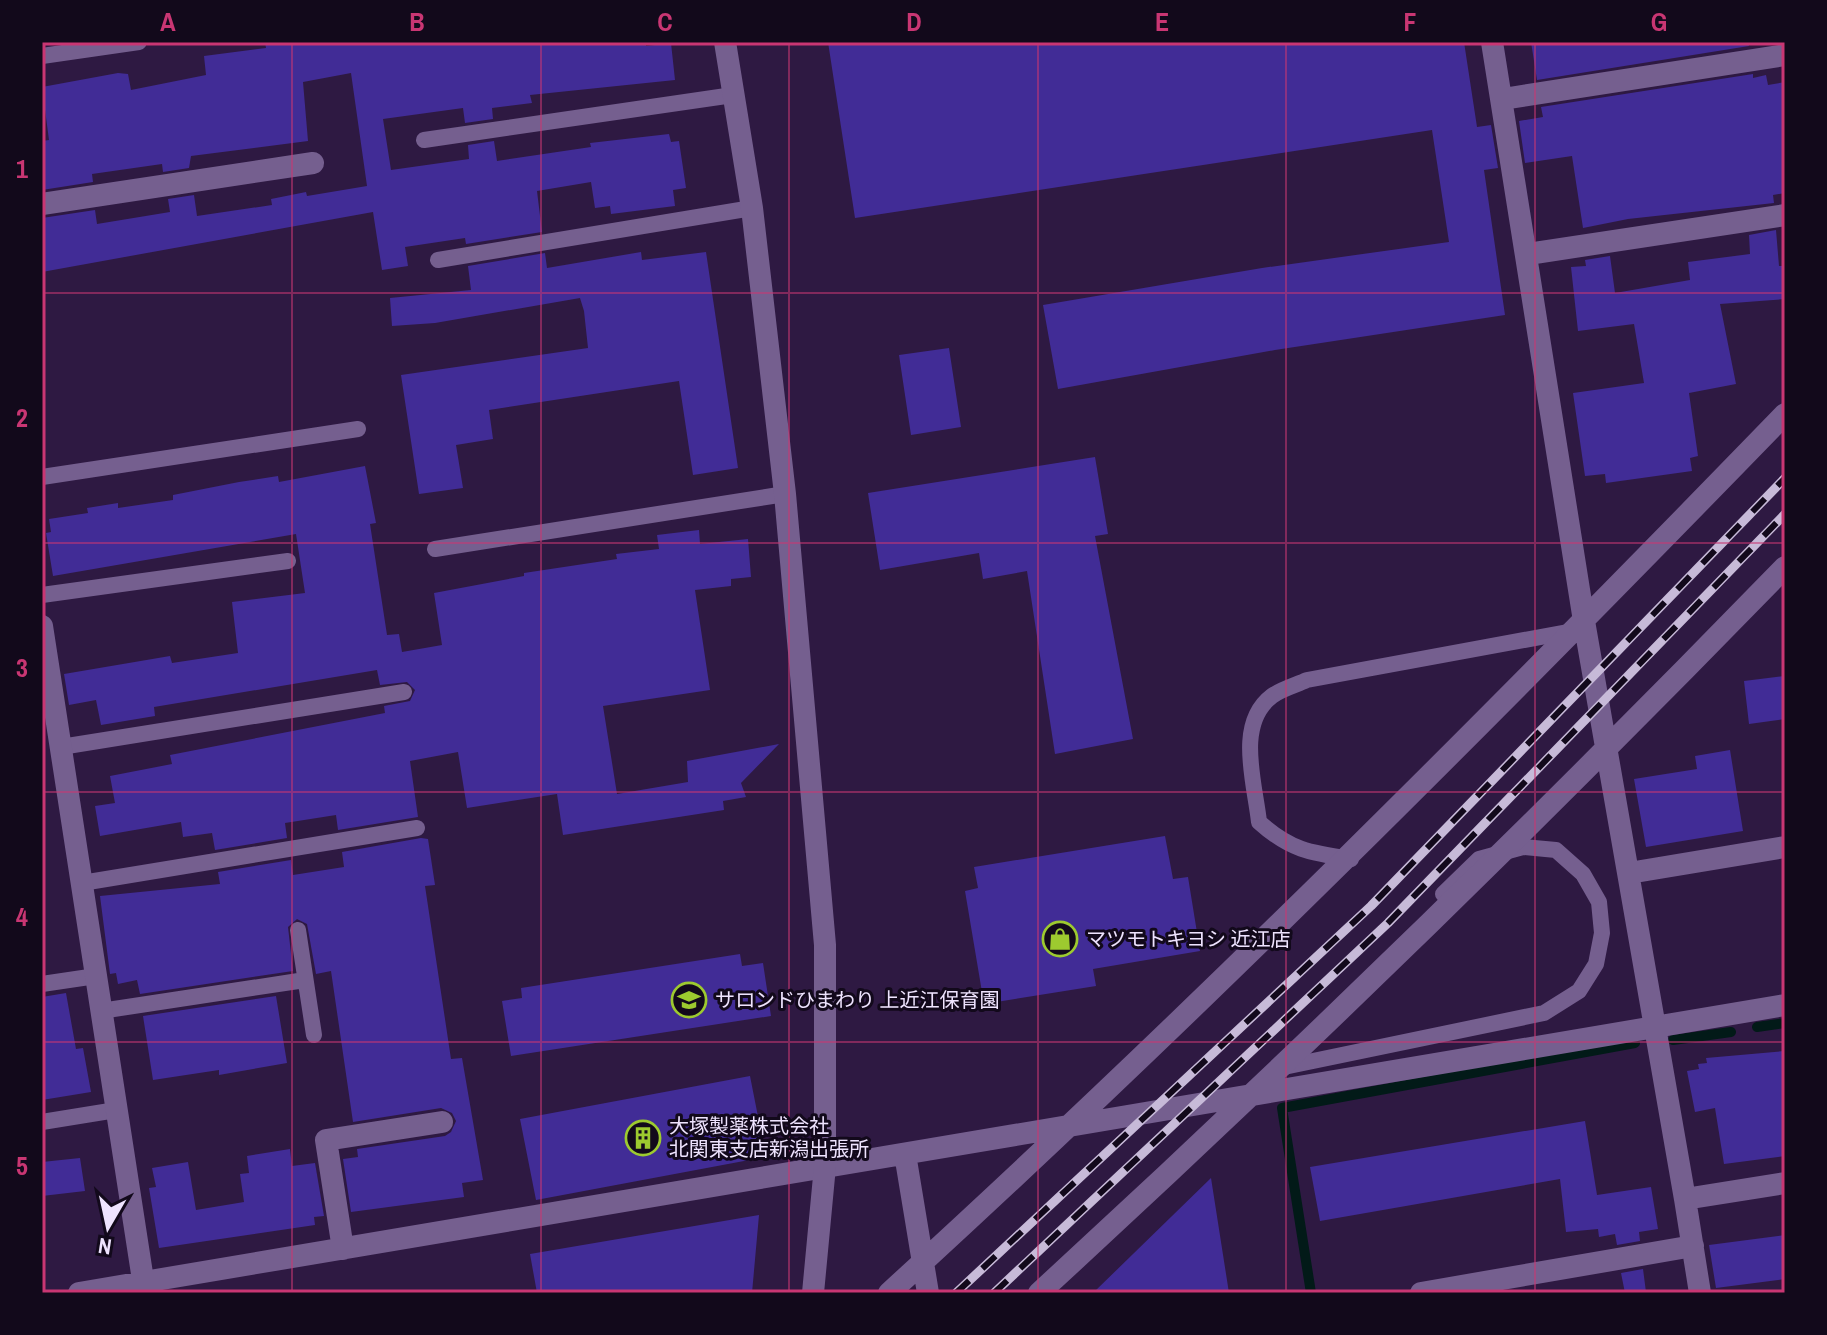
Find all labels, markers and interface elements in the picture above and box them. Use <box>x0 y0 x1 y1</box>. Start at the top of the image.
text: A <box>160 4 176 39</box>
text: B <box>409 4 425 39</box>
text: C <box>657 4 673 39</box>
text: D <box>906 4 922 39</box>
text: E <box>1155 4 1169 39</box>
text: F <box>1403 4 1417 39</box>
text: G <box>1651 4 1667 39</box>
text: 1 <box>16 151 28 186</box>
text: 2 <box>16 400 28 435</box>
text: 3 <box>16 650 28 685</box>
text: 4 <box>16 899 28 934</box>
shop icon: マツモトキヨシ 近江店 <box>1041 920 1079 958</box>
place label: マツモトキヨシ 近江店 <box>1086 925 1291 952</box>
school or university icon: サロンドひまわり 上近江保育園 <box>670 981 708 1019</box>
place label: サロンドひまわり 上近江保育園 <box>715 986 1000 1013</box>
place label: 大塚製薬株式会社 北関東支店新潟出張所 <box>669 1112 869 1162</box>
building icon: 大塚製薬株式会社 北関東支店新潟出張所 <box>624 1119 662 1157</box>
text: 5 <box>16 1148 28 1183</box>
north arrow <box>68 1187 148 1267</box>
text: N <box>96 1231 114 1263</box>

